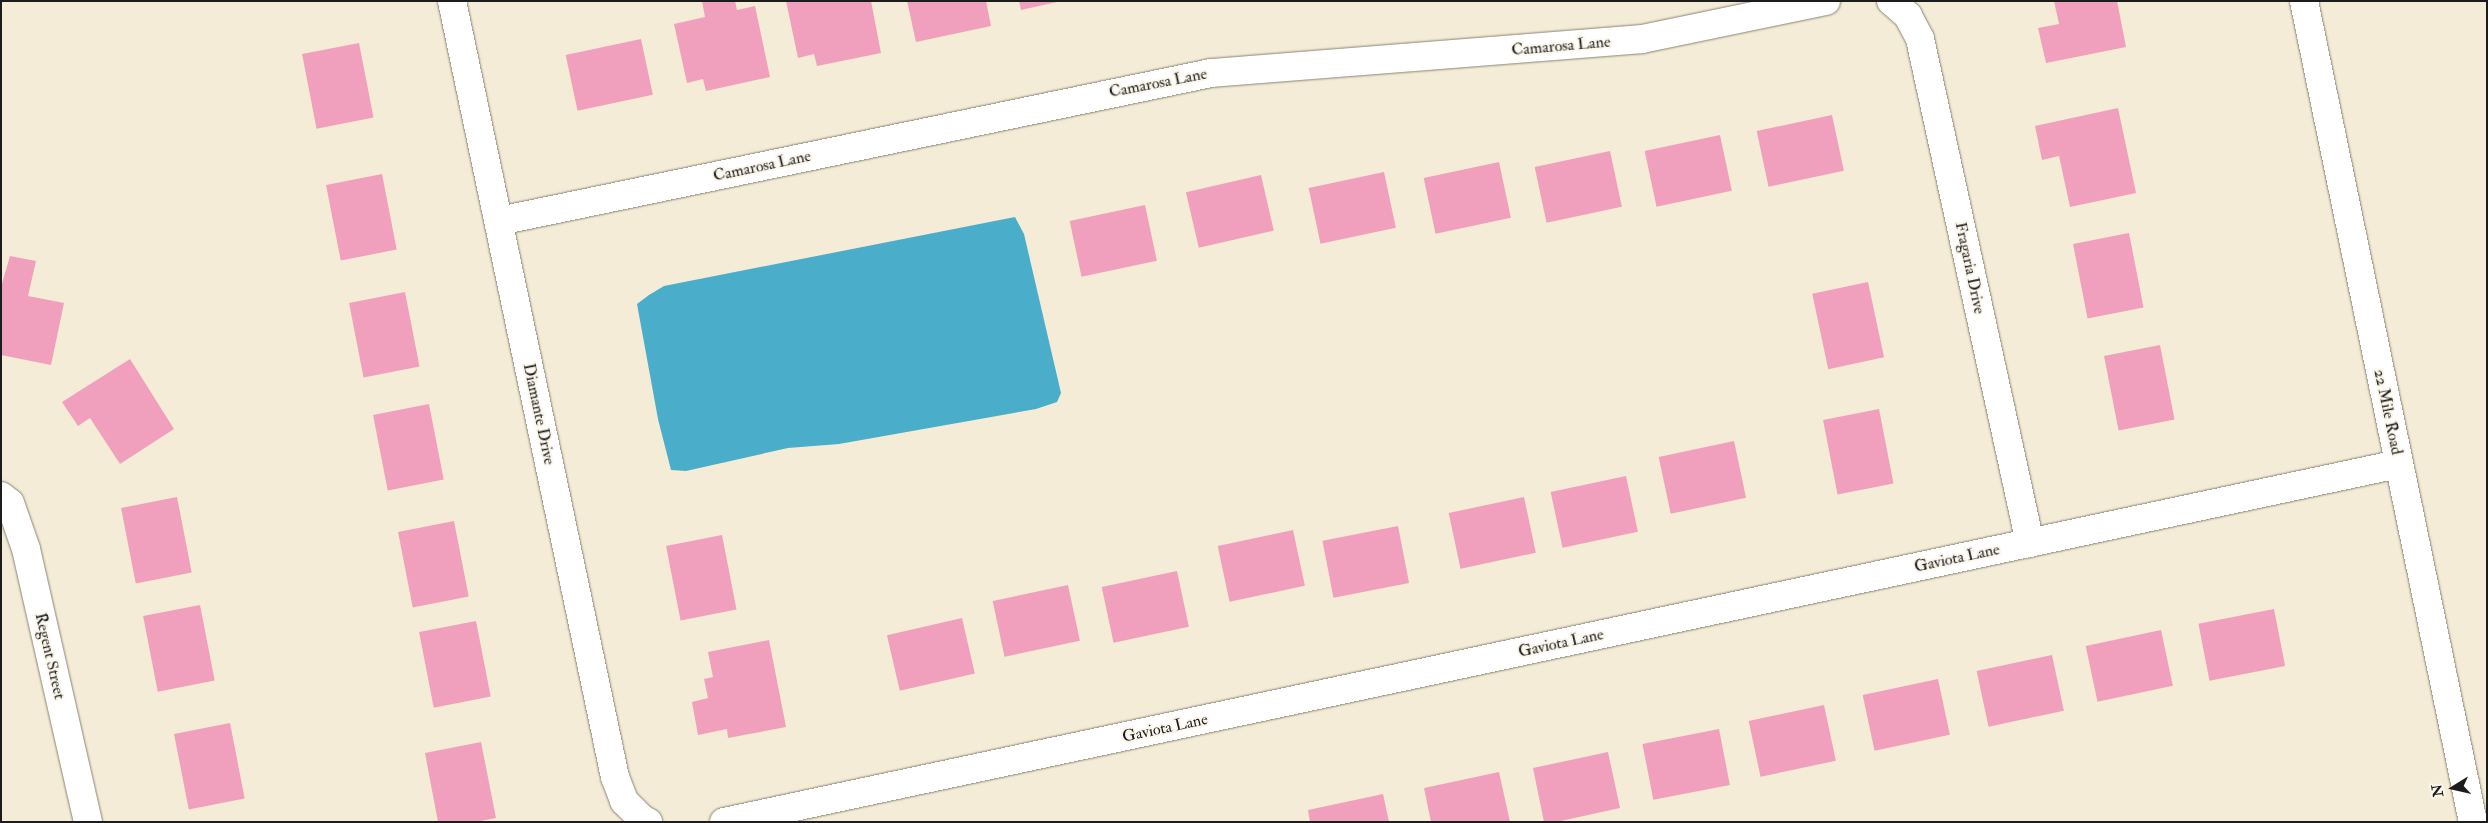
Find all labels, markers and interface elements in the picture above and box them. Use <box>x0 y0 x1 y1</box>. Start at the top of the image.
street label: Camarosa Lane <box>1511 32 1611 60</box>
street label: Camarosa Lane <box>1107 64 1209 102</box>
street label: Camarosa Lane <box>711 146 813 186</box>
street label: Fragaria Drive <box>1951 220 1989 316</box>
street label: Diamante Drive <box>519 362 559 466</box>
street label: 22 Mile Road <box>2370 368 2406 456</box>
street label: Gaviota Lane <box>1913 540 2001 576</box>
street label: Regent Street <box>31 611 69 701</box>
street label: Gaviota Lane <box>1517 625 1605 661</box>
street label: Gaviota Lane <box>1121 710 1209 746</box>
north arrow <box>2428 763 2478 813</box>
text: N <box>2428 783 2447 798</box>

